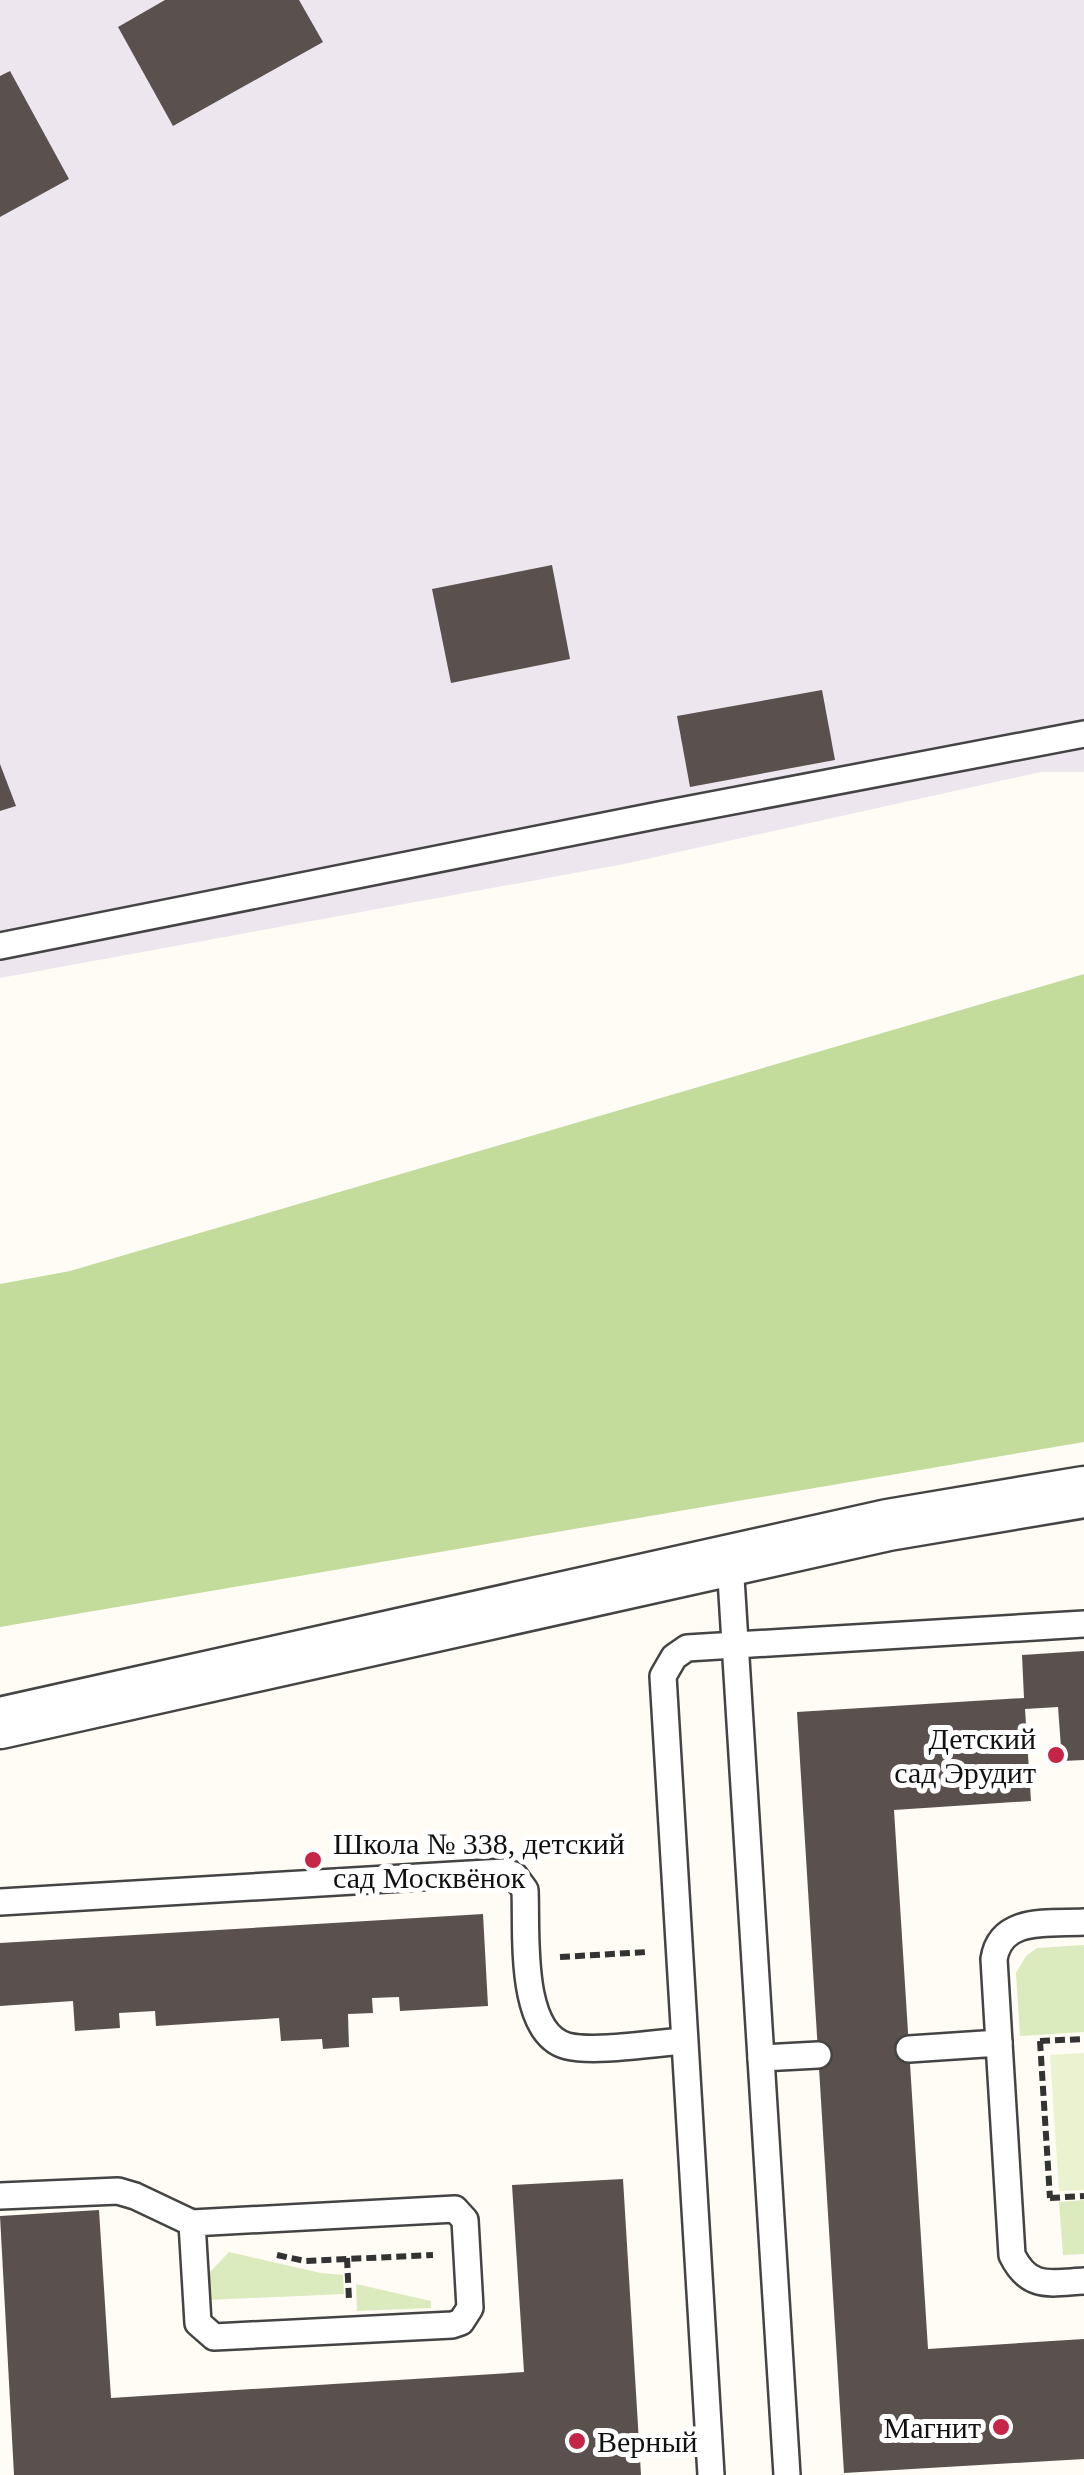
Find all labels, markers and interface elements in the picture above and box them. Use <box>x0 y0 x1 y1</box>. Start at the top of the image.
place label: Детский сад Эрудит <box>894 1722 1036 1789</box>
marker: Детский сад Эрудит <box>1045 1744 1067 1766</box>
place label: Школа № 338, детский сад Москвёнок <box>333 1827 625 1894</box>
marker: Школа № 338, детский сад Москвёнок <box>302 1849 324 1871</box>
place label: Магнит <box>883 2411 981 2444</box>
marker: Магнит <box>990 2416 1012 2438</box>
place label: Верный <box>597 2425 698 2458</box>
marker: Верный <box>566 2430 588 2452</box>

